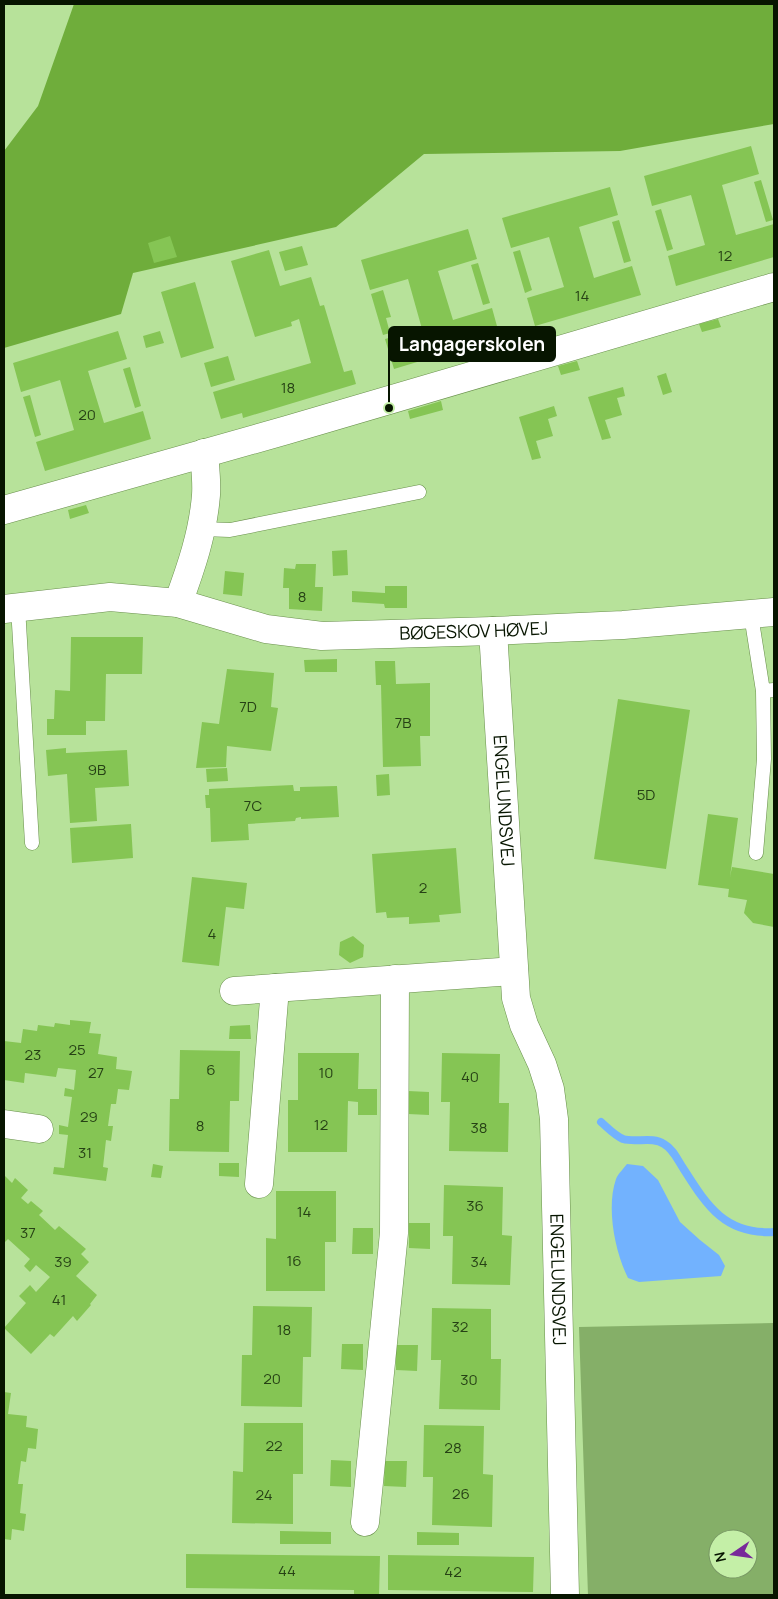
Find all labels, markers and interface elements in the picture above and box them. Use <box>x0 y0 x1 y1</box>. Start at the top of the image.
house number: 12 <box>718 245 732 266</box>
house number: 14 <box>575 285 589 306</box>
callout: Langagerskolen <box>389 327 555 361</box>
text: Langagerskolen <box>399 331 545 357</box>
house number: 18 <box>281 377 295 398</box>
house number: 20 <box>78 404 96 425</box>
house number: 8 <box>298 586 306 607</box>
street label: BØGESKOV HØVEJ <box>399 615 549 645</box>
house number: 7D <box>239 696 257 717</box>
house number: 7B <box>395 712 411 733</box>
street label: ENGELUNDSVEJ <box>489 734 521 867</box>
house number: 9B <box>88 759 106 780</box>
house number: 5D <box>637 784 655 805</box>
house number: 7C <box>244 795 262 816</box>
house number: 2 <box>419 877 427 898</box>
house number: 4 <box>208 923 217 944</box>
house number: 25 <box>68 1039 86 1060</box>
house number: 23 <box>25 1044 41 1065</box>
house number: 6 <box>206 1059 216 1080</box>
house number: 27 <box>88 1062 104 1083</box>
house number: 10 <box>319 1062 334 1083</box>
house number: 40 <box>461 1066 479 1087</box>
house number: 29 <box>80 1106 98 1127</box>
house number: 12 <box>314 1114 328 1135</box>
house number: 8 <box>196 1115 204 1136</box>
house number: 38 <box>470 1117 488 1138</box>
house number: 31 <box>78 1142 92 1163</box>
house number: 36 <box>466 1195 484 1216</box>
house number: 14 <box>297 1201 311 1222</box>
street label: ENGELUNDSVEJ <box>545 1213 572 1346</box>
house number: 37 <box>20 1222 36 1243</box>
house number: 16 <box>286 1250 302 1271</box>
house number: 39 <box>54 1251 72 1272</box>
house number: 34 <box>470 1251 488 1272</box>
house number: 41 <box>52 1289 66 1310</box>
house number: 32 <box>452 1316 468 1337</box>
house number: 18 <box>277 1319 291 1340</box>
house number: 20 <box>263 1368 281 1389</box>
house number: 30 <box>460 1369 478 1390</box>
house number: 22 <box>265 1435 283 1456</box>
house number: 28 <box>444 1437 462 1458</box>
house number: 26 <box>452 1483 470 1504</box>
house number: 24 <box>255 1484 273 1505</box>
north arrow <box>708 1529 758 1579</box>
text: N <box>709 1550 730 1564</box>
house number: 44 <box>278 1560 296 1581</box>
house number: 42 <box>444 1561 462 1582</box>

